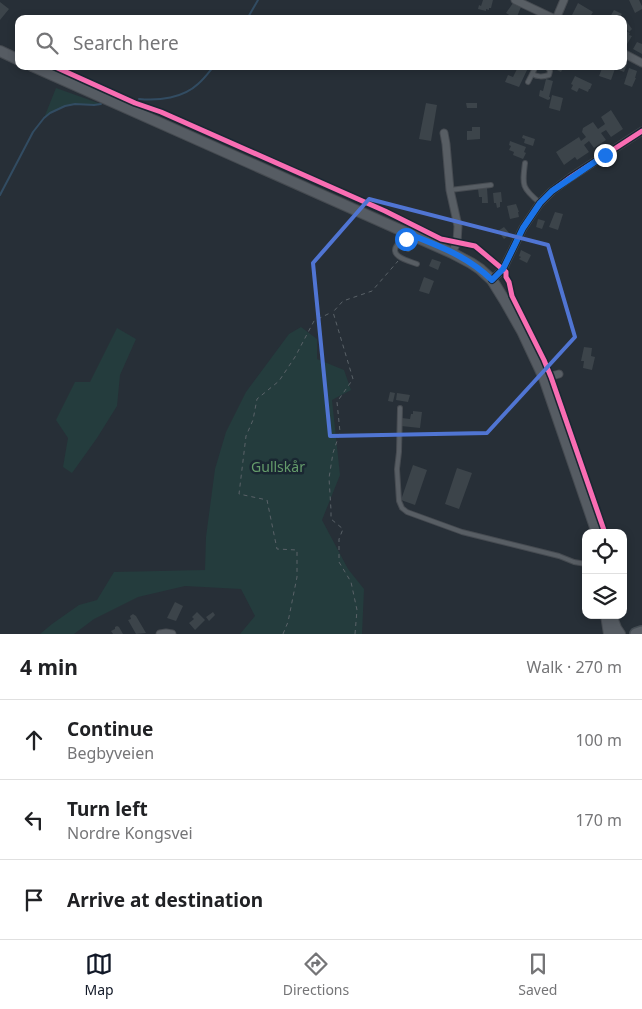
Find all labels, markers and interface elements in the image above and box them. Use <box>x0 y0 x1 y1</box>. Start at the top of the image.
search box <box>15 15 627 70</box>
icon: search <box>33 29 61 57</box>
text: Search here <box>73 30 179 56</box>
route end <box>594 144 617 167</box>
route start <box>395 228 418 251</box>
park label: Gullskår <box>251 457 305 476</box>
map controls <box>582 529 627 619</box>
button: locate <box>582 529 627 574</box>
button: layers <box>582 574 627 619</box>
text: 4 min <box>20 653 78 681</box>
text: Walk · 270 m <box>527 656 622 678</box>
text: Continue <box>67 716 153 742</box>
icon: ahead <box>20 726 48 754</box>
text: 100 m <box>575 729 622 751</box>
text: Begbyveien <box>67 742 154 764</box>
text: Turn left <box>67 796 148 822</box>
icon: left <box>20 806 48 834</box>
text: 170 m <box>575 809 622 831</box>
text: Nordre Kongsvei <box>67 822 193 844</box>
icon: arrive <box>20 886 48 914</box>
text: Arrive at destination <box>67 887 263 913</box>
tab: Map <box>85 950 114 999</box>
tab: Directions <box>283 950 349 999</box>
tab: Saved <box>518 950 557 999</box>

